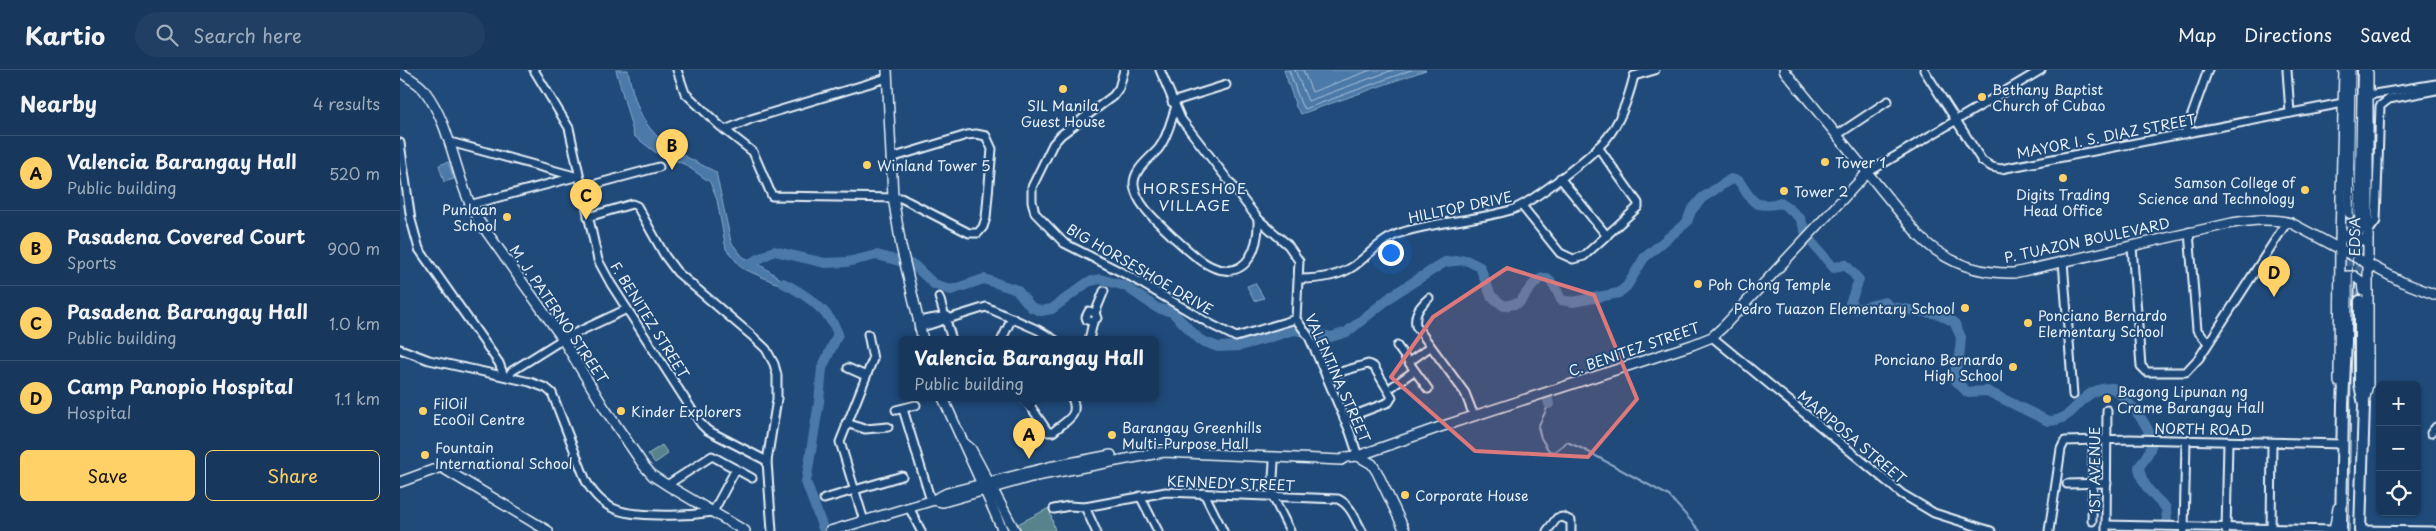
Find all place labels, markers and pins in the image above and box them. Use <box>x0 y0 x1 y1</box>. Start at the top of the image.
place label: Bethany Baptist Church of Cubao <box>1992 79 2106 116</box>
marker: SIL Manila Guest House <box>1057 83 1069 95</box>
marker: Bethany Baptist Church of Cubao <box>1976 91 1988 103</box>
place label: SIL Manila Guest House <box>1021 95 1106 132</box>
pin: B <box>656 129 688 170</box>
place label: Tower 1 <box>1835 152 1886 173</box>
place label: Winland Tower 5 <box>877 155 991 176</box>
marker: Tower 1 <box>1819 156 1831 168</box>
marker: Winland Tower 5 <box>861 159 873 171</box>
marker: Digits Trading Head Office <box>2057 172 2069 184</box>
place label: Samson College of Science and Technology <box>2138 172 2296 209</box>
pin: C <box>570 179 602 220</box>
place label: Tower 2 <box>1794 181 1848 202</box>
place label: Digits Trading Head Office <box>2016 184 2110 221</box>
marker: Samson College of Science and Technology <box>2299 184 2311 196</box>
marker: Tower 2 <box>1778 185 1790 197</box>
place label: Punlaan School <box>442 199 497 236</box>
marker: Punlaan School <box>501 211 513 223</box>
pin: D <box>2258 256 2290 297</box>
place label: Poh Chong Temple <box>1708 274 1831 295</box>
marker: Poh Chong Temple <box>1692 278 1704 290</box>
place label: Pedro Tuazon Elementary School <box>1734 298 1955 319</box>
marker: Pedro Tuazon Elementary School <box>1959 302 1971 314</box>
place label: Ponciano Bernardo Elementary School <box>2038 305 2167 342</box>
marker: Ponciano Bernardo Elementary School <box>2022 317 2034 329</box>
place label: Ponciano Bernardo High School <box>1874 349 2003 386</box>
marker: Ponciano Bernardo High School <box>2007 361 2019 373</box>
place label: Bagong Lipunan ng Crame Barangay Hall <box>2117 381 2264 418</box>
place label: FilOil EcoOil Centre <box>433 393 525 430</box>
marker: Bagong Lipunan ng Crame Barangay Hall <box>2101 393 2113 405</box>
place label: Kinder Explorers <box>631 401 741 422</box>
marker: FilOil EcoOil Centre <box>417 405 429 417</box>
marker: Kinder Explorers <box>615 405 627 417</box>
place label: Barangay Greenhills Multi-Purpose Hall <box>1122 417 1262 454</box>
pin: A <box>1013 418 1045 459</box>
marker: Barangay Greenhills Multi-Purpose Hall <box>1106 429 1118 441</box>
place label: Fountain International School <box>435 437 573 474</box>
marker: Fountain International School <box>419 449 431 461</box>
place label: Corporate House <box>1415 485 1529 506</box>
marker: Corporate House <box>1399 489 1411 501</box>

